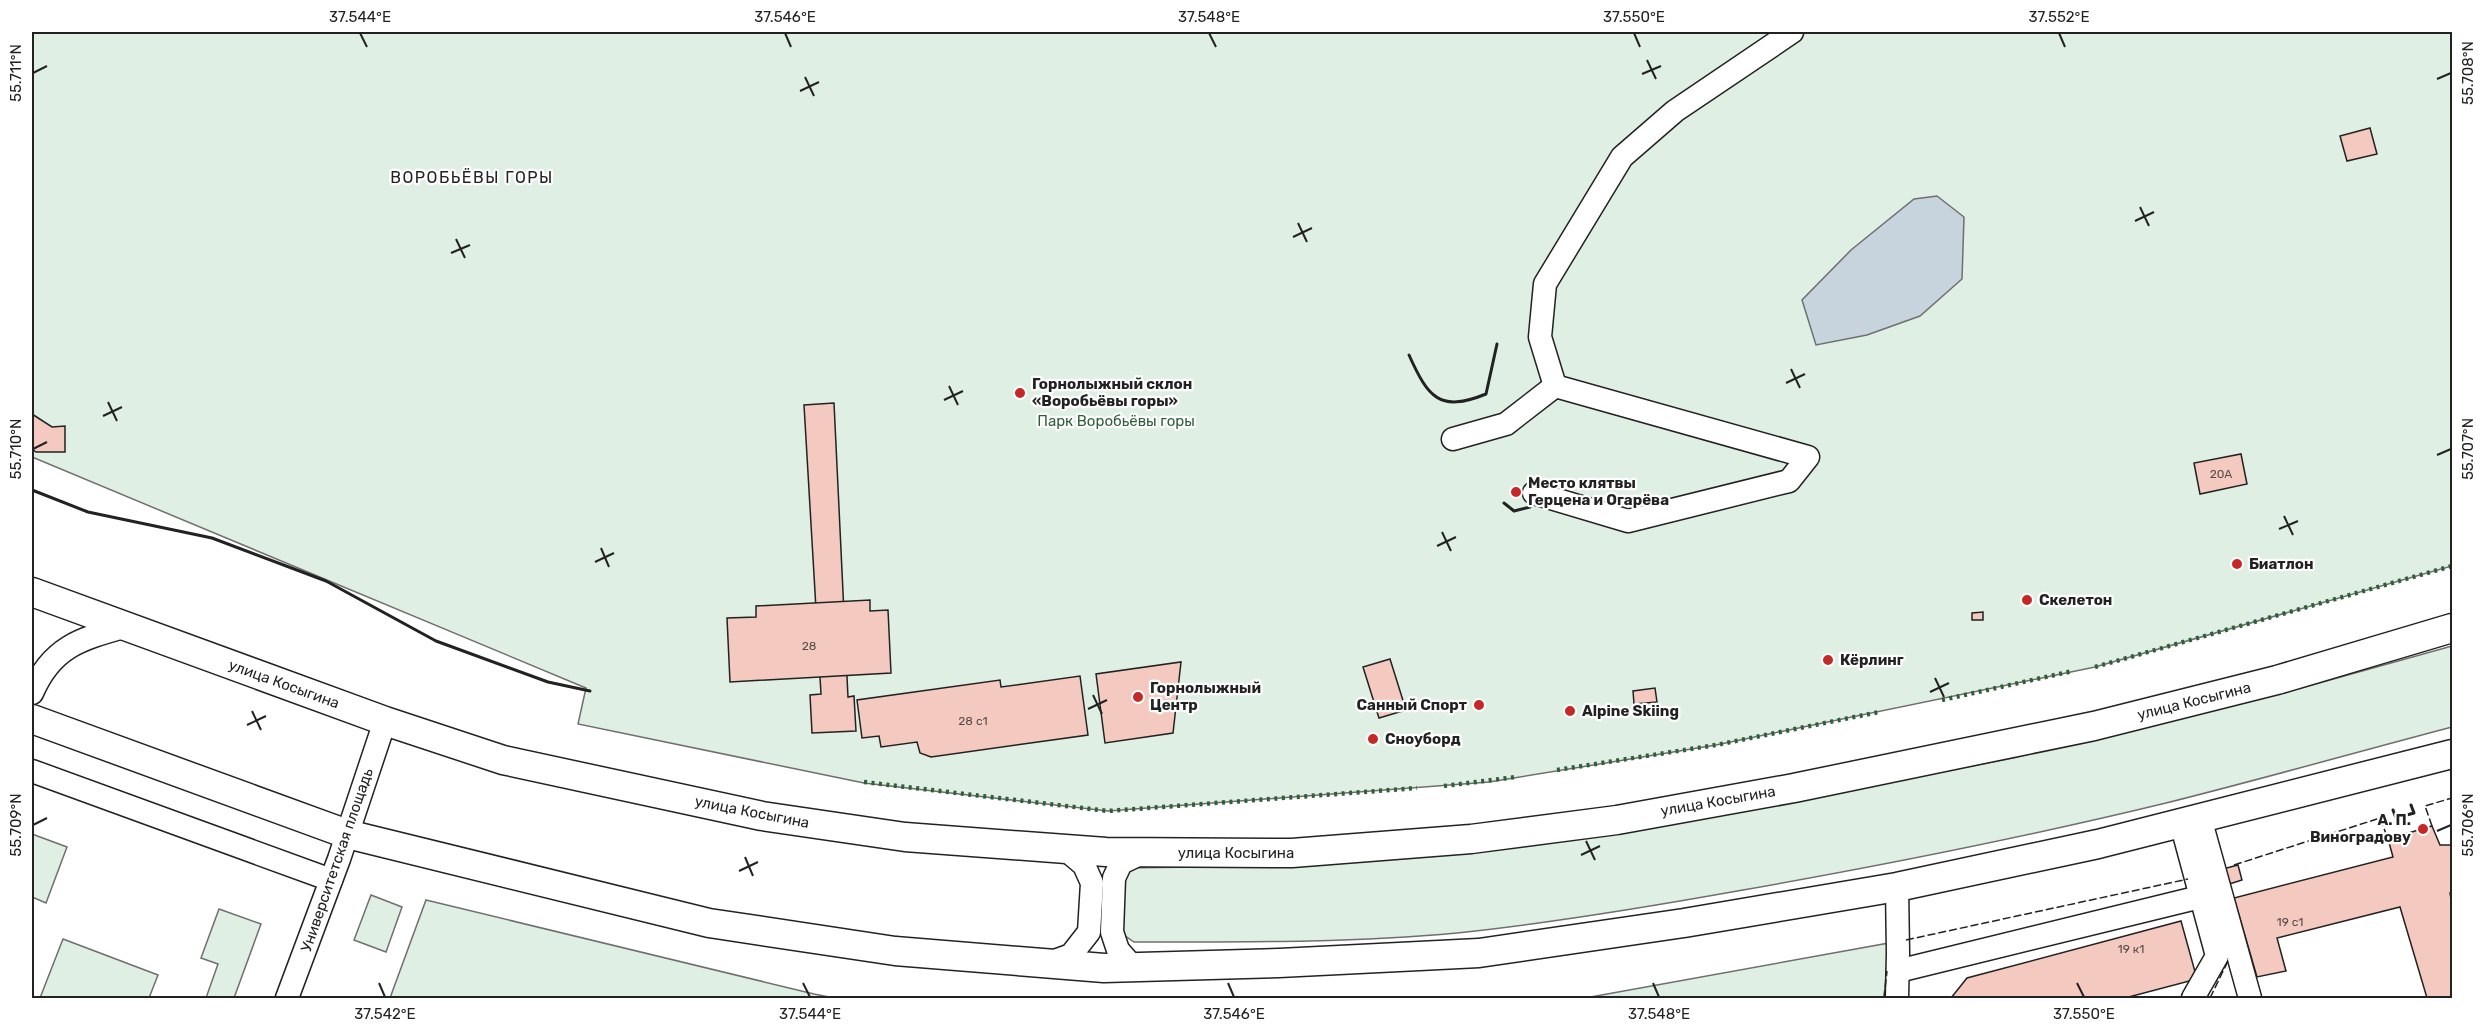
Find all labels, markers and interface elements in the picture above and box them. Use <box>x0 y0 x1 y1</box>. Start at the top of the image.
text: 37.544°E <box>329 8 391 26</box>
text: 37.546°E <box>754 8 816 26</box>
text: 37.548°E <box>1178 8 1240 26</box>
text: 37.550°E <box>1603 8 1665 26</box>
text: 37.552°E <box>2028 8 2090 26</box>
text: 55.708°N <box>2459 41 2477 105</box>
text: 55.711°N <box>7 44 25 102</box>
district label: ВОРОБЬЁВЫ ГОРЫ <box>390 168 554 187</box>
place label: Горнолыжный склон «Воробьёвы горы» <box>1032 375 1192 410</box>
marker: Горнолыжный склон «Воробьёвы горы» <box>1013 386 1027 400</box>
park label: Парк Воробьёвы горы <box>1037 412 1195 430</box>
text: 55.707°N <box>2459 418 2477 480</box>
text: 55.710°N <box>7 419 25 479</box>
house number: 20А <box>2210 467 2232 481</box>
place label: Место клятвы Герцена и Огарёва <box>1528 474 1669 509</box>
marker: Место клятвы Герцена и Огарёва <box>1509 485 1523 499</box>
place label: Биатлон <box>2249 555 2314 573</box>
marker: Биатлон <box>2230 557 2244 571</box>
place label: Скелетон <box>2039 591 2112 609</box>
marker: Скелетон <box>2020 593 2034 607</box>
house number: 28 <box>802 639 816 653</box>
place label: Кёрлинг <box>1840 651 1904 669</box>
marker: Кёрлинг <box>1821 653 1835 667</box>
street label: улица Косыгина <box>226 656 342 712</box>
street label: улица Косыгина <box>2135 678 2253 724</box>
place label: Горнолыжный Центр <box>1150 679 1261 714</box>
marker: Горнолыжный Центр <box>1131 690 1145 704</box>
place label: Санный Спорт <box>1357 696 1468 714</box>
marker: Санный Спорт <box>1472 698 1486 712</box>
place label: Alpine Skiing <box>1582 702 1679 720</box>
marker: Alpine Skiing <box>1563 704 1577 718</box>
house number: 28 с1 <box>958 714 988 728</box>
place label: Сноуборд <box>1385 730 1461 748</box>
marker: Сноуборд <box>1366 732 1380 746</box>
street label: Университетская площадь <box>297 765 377 954</box>
street label: улица Косыгина <box>1659 782 1777 820</box>
street label: улица Косыгина <box>693 792 811 832</box>
text: 55.709°N <box>7 793 25 857</box>
text: 55.706°N <box>2459 793 2477 857</box>
place label: А. П. Виноградову <box>2310 811 2411 846</box>
marker: А. П. Виноградову <box>2416 822 2430 836</box>
street label: улица Косыгина <box>1178 844 1294 862</box>
house number: 19 с1 <box>2277 915 2303 929</box>
house number: 19 к1 <box>2118 942 2144 956</box>
text: 37.542°E <box>354 1005 416 1023</box>
text: 37.544°E <box>779 1005 841 1023</box>
text: 37.546°E <box>1203 1005 1265 1023</box>
text: 37.548°E <box>1628 1005 1690 1023</box>
text: 37.550°E <box>2053 1005 2115 1023</box>

